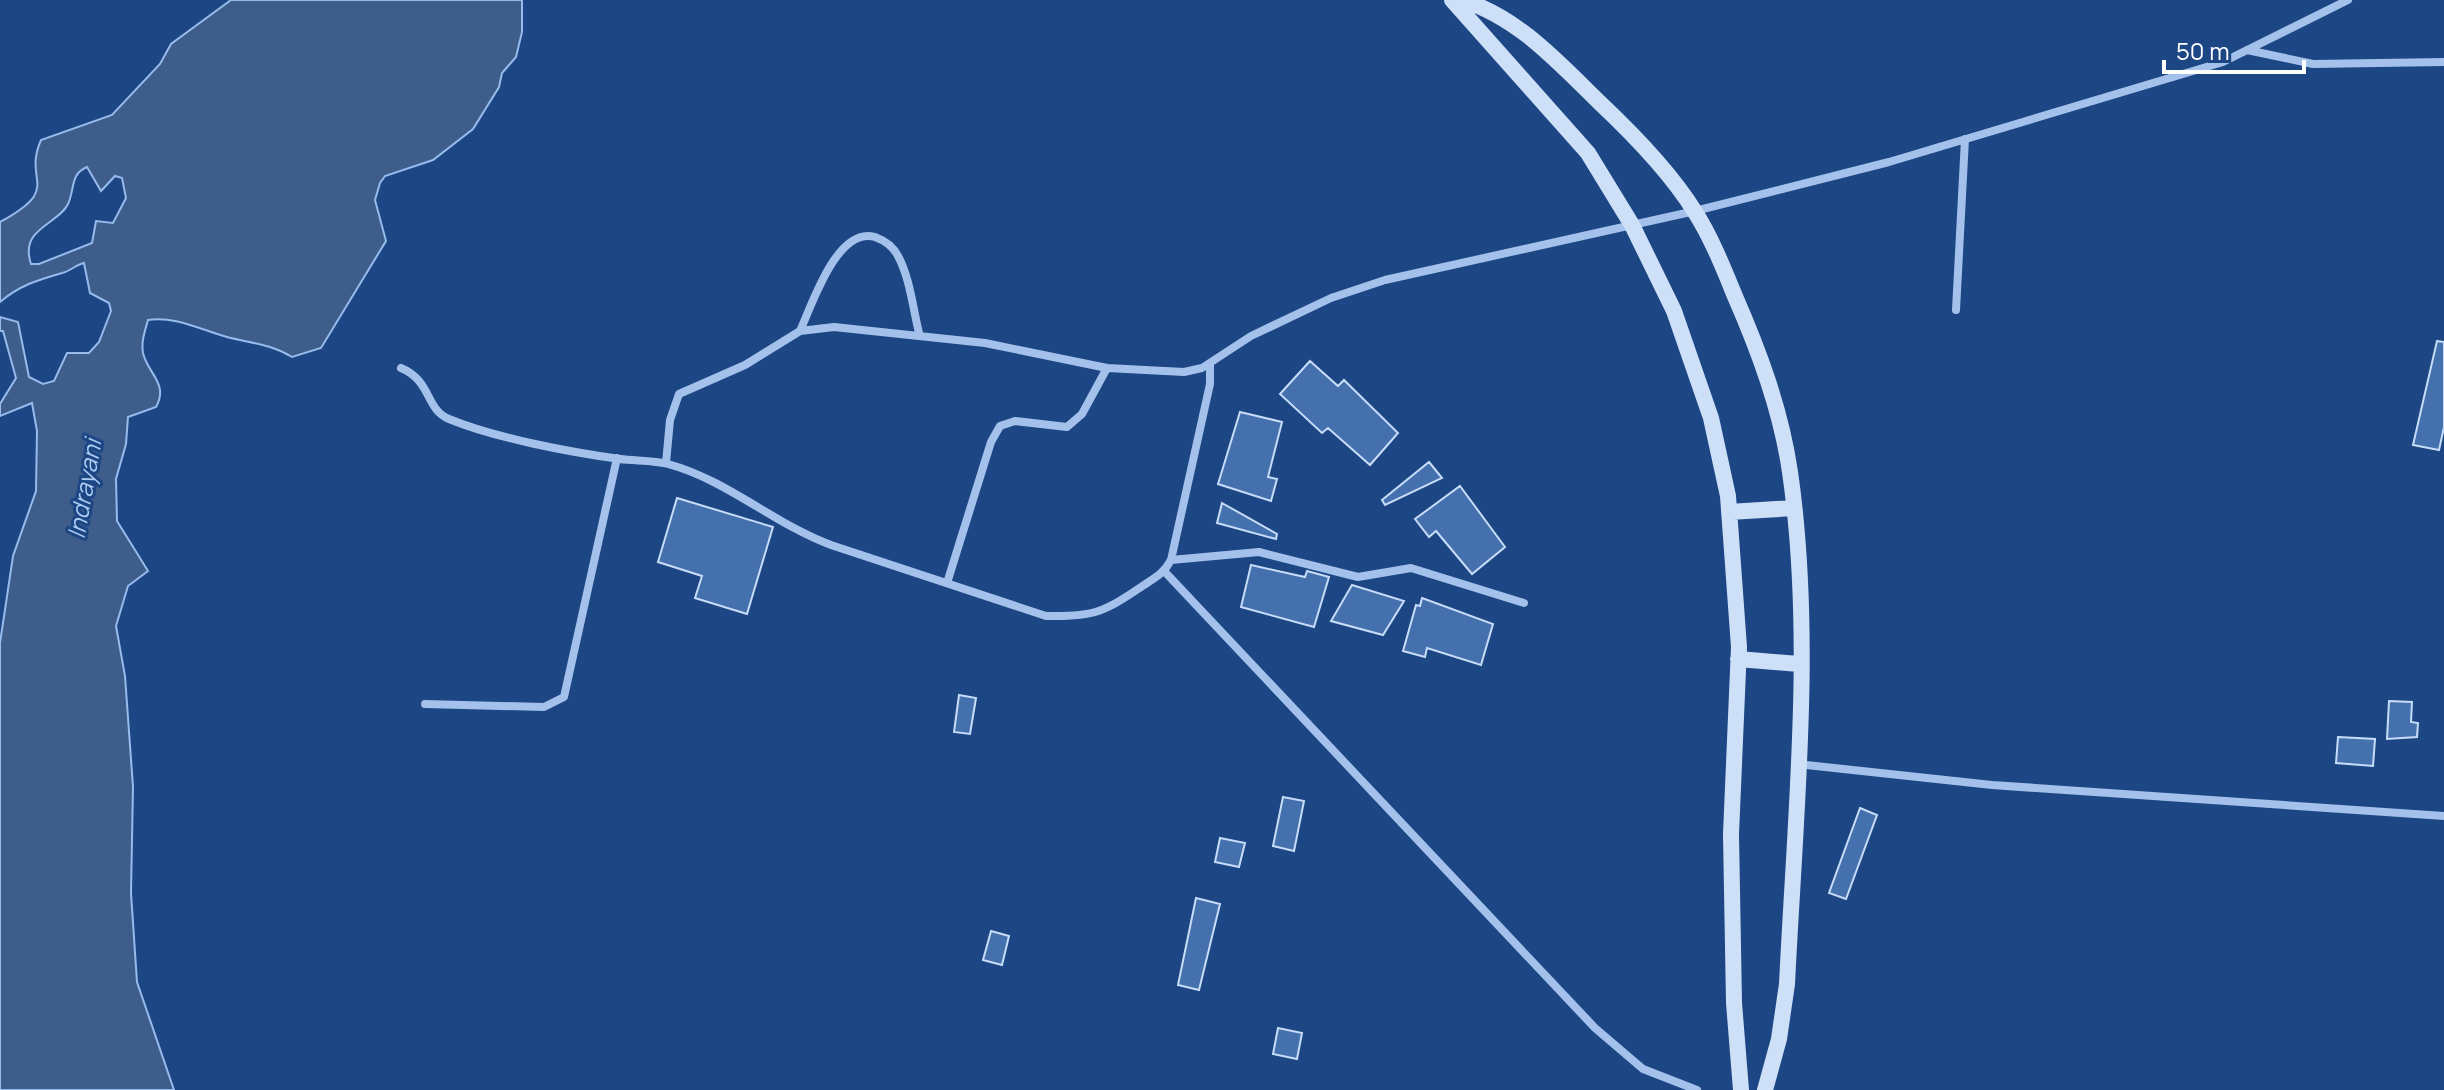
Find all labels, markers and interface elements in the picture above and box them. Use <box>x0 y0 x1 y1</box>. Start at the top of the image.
scale bar <box>2164 24 2304 74</box>
text: 50 m <box>2176 34 2230 67</box>
water label: Indrayani <box>59 433 109 541</box>

